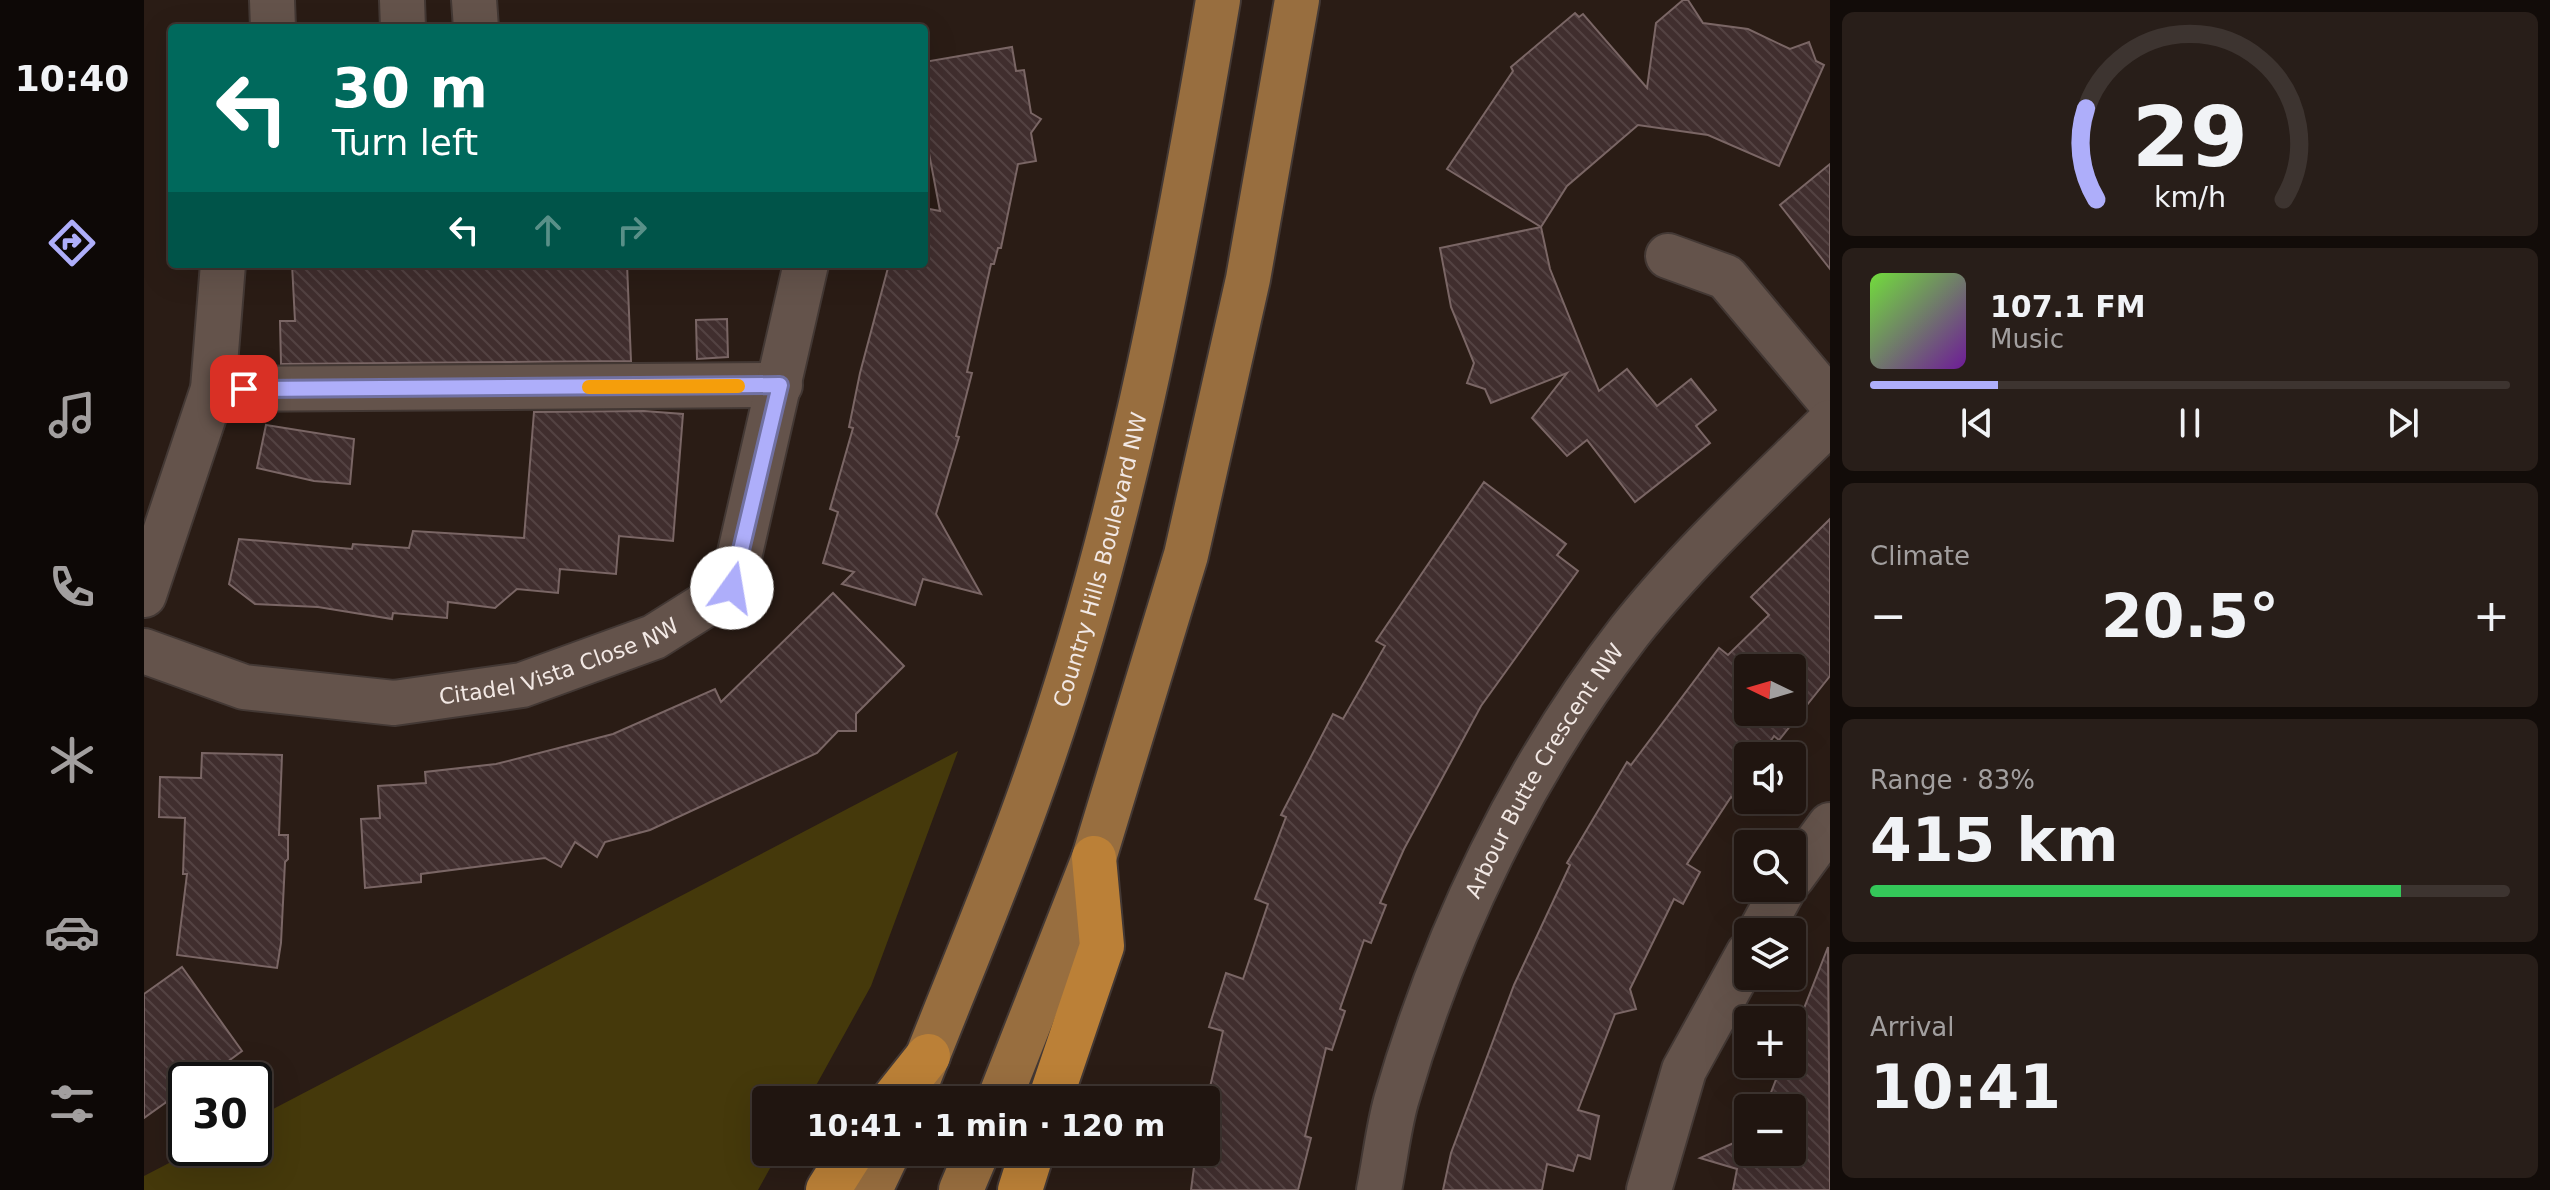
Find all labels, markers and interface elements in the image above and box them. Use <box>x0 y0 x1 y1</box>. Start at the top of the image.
text: 30 m <box>332 55 488 120</box>
icon: left <box>200 56 304 160</box>
text: 10:40 <box>15 58 129 99</box>
text: 29 <box>2132 88 2248 185</box>
text: Turn left <box>332 122 478 163</box>
text: km/h <box>2154 180 2226 214</box>
icon: left <box>442 208 486 252</box>
icon: ahead <box>526 208 570 252</box>
icon: right <box>610 208 654 252</box>
icon: directions <box>44 215 100 271</box>
text: 107.1 FM <box>1990 289 2146 324</box>
text: Music <box>1990 324 2064 354</box>
pin <box>210 355 278 423</box>
icon: arrive <box>222 367 266 411</box>
icon: music <box>44 387 100 443</box>
icon: previous <box>1955 401 1999 445</box>
icon: pause <box>2168 401 2212 445</box>
icon: next <box>2381 401 2425 445</box>
street label: Country Hills Boulevard NW <box>1048 409 1151 710</box>
text: Climate <box>1870 541 1970 571</box>
position arrow <box>690 546 774 630</box>
icon: phone <box>44 559 100 615</box>
text: 20.5° <box>2101 581 2279 651</box>
text: − <box>1870 590 1907 641</box>
text: + <box>2473 590 2510 641</box>
street label: Citadel Vista Close NW <box>437 612 683 709</box>
street label: Arbour Butte Crescent NW <box>1460 639 1628 902</box>
north arrow <box>1734 654 1806 726</box>
map controls <box>1734 654 1806 1166</box>
icon: climate <box>44 732 100 788</box>
button: sound <box>1734 742 1806 814</box>
text: Range · 83% <box>1870 765 2035 795</box>
text: 415 km <box>1870 805 2119 875</box>
button: search <box>1734 830 1806 902</box>
icon: car <box>44 904 100 960</box>
button: layers <box>1734 918 1806 990</box>
button: + <box>1734 1006 1806 1078</box>
text: Arrival <box>1870 1012 1954 1042</box>
text: 10:41 <box>1870 1052 2061 1122</box>
speed limit sign: 30 <box>168 1062 272 1166</box>
icon: filters <box>44 1076 100 1132</box>
button: − <box>1734 1094 1806 1166</box>
text: 10:41 · 1 min · 120 m <box>807 1108 1165 1143</box>

